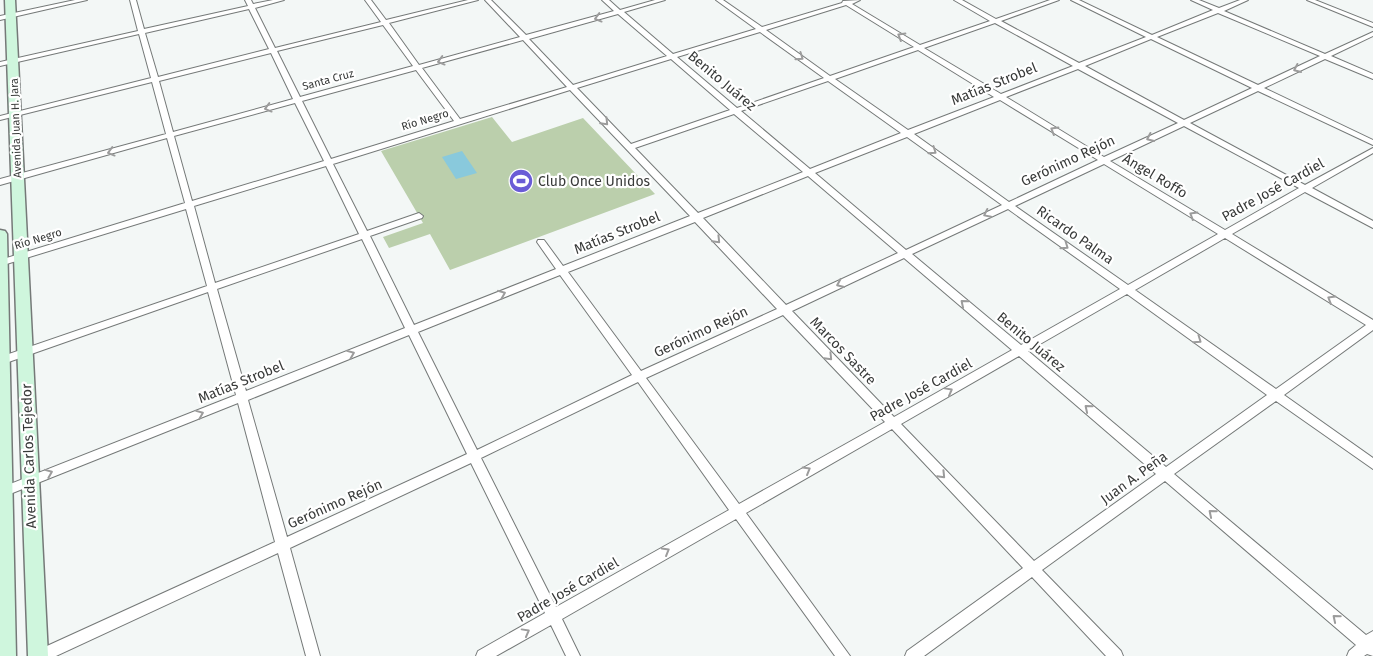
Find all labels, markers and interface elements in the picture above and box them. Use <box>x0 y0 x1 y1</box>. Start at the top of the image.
one-way arrow <box>594 12 602 22</box>
one-way arrow <box>897 32 906 42</box>
street label: Benito Juárez <box>684 48 760 114</box>
one-way arrow <box>794 51 804 60</box>
one-way arrow <box>438 55 446 65</box>
street label: Matías Strobel <box>949 59 1039 109</box>
one-way arrow <box>1293 63 1302 73</box>
street label: Santa Cruz <box>301 67 355 93</box>
street label: Avenida Juan H. Jara <box>8 78 24 178</box>
one-way arrow <box>264 103 272 113</box>
street label: Río Negro <box>400 107 450 133</box>
one-way arrow <box>599 116 608 125</box>
one-way arrow <box>1051 126 1060 136</box>
street label: Gerónimo Rejón <box>1018 132 1118 190</box>
one-way arrow <box>1146 132 1155 142</box>
one-way arrow <box>927 145 936 154</box>
one-way arrow <box>107 146 116 156</box>
street label: Ángel Roffo <box>1120 149 1191 202</box>
street label: Padre José Cardiel <box>1219 155 1327 225</box>
sports icon: Club Once Unidos <box>508 168 534 194</box>
place label: Club Once Unidos <box>538 173 651 190</box>
street label: Ricardo Palma <box>1033 202 1117 268</box>
street label: Matías Strobel <box>572 208 662 258</box>
one-way arrow <box>983 208 992 219</box>
one-way arrow <box>1189 211 1198 221</box>
street label: Río Negro <box>13 226 63 252</box>
one-way arrow <box>711 234 720 243</box>
one-way arrow <box>1059 240 1068 248</box>
one-way arrow <box>836 277 845 288</box>
one-way arrow <box>497 290 506 300</box>
one-way arrow <box>1328 296 1337 306</box>
one-way arrow <box>960 300 969 309</box>
street label: Gerónimo Rejón <box>651 303 751 361</box>
street label: Benito Juárez <box>993 309 1069 375</box>
street label: Marcos Sastre <box>806 314 880 388</box>
one-way arrow <box>1192 333 1201 343</box>
one-way arrow <box>346 350 355 360</box>
one-way arrow <box>824 351 833 360</box>
street label: Padre José Cardiel <box>867 355 975 425</box>
street label: Matías Strobel <box>196 357 286 407</box>
street label: Avenida Carlos Tejedor <box>18 383 40 529</box>
one-way arrow <box>944 387 953 397</box>
one-way arrow <box>1084 405 1093 414</box>
one-way arrow <box>195 410 204 420</box>
street label: Juan A. Peña <box>1097 448 1171 508</box>
one-way arrow <box>802 467 811 477</box>
one-way arrow <box>44 469 53 480</box>
one-way arrow <box>936 469 945 478</box>
street label: Gerónimo Rejón <box>285 476 385 532</box>
one-way arrow <box>1208 510 1217 519</box>
one-way arrow <box>661 548 670 558</box>
street label: Padre José Cardiel <box>514 554 622 626</box>
one-way arrow <box>1332 615 1341 624</box>
one-way arrow <box>520 629 529 639</box>

